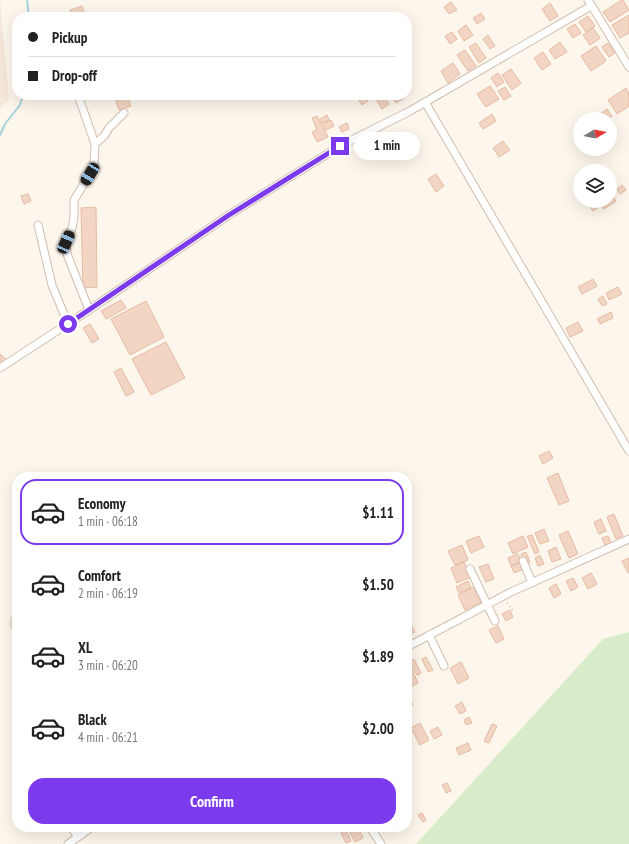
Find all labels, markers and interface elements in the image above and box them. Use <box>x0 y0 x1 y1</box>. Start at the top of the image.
text: Pickup <box>52 28 87 47</box>
text: Drop-off <box>52 66 97 85</box>
north arrow <box>573 112 617 156</box>
map controls <box>573 112 617 208</box>
callout: 1 min <box>354 132 420 160</box>
route end <box>331 137 349 155</box>
text: 1 min <box>374 137 400 154</box>
car <box>79 161 101 187</box>
button: layers <box>573 164 617 208</box>
car <box>56 229 76 255</box>
route start <box>59 315 77 333</box>
icon: car <box>30 494 66 530</box>
text: Economy <box>78 494 126 513</box>
text: $1.11 <box>362 503 394 522</box>
text: 1 min · 06:18 <box>78 513 138 530</box>
icon: car <box>30 566 66 602</box>
text: Comfort <box>78 566 121 585</box>
text: $1.50 <box>362 575 394 594</box>
text: 2 min · 06:19 <box>78 585 138 602</box>
icon: car <box>30 638 66 674</box>
text: XL <box>78 638 92 657</box>
text: $1.89 <box>362 647 394 666</box>
text: 3 min · 06:20 <box>78 657 138 674</box>
icon: car <box>30 710 66 746</box>
text: Black <box>78 710 107 729</box>
text: $2.00 <box>362 719 394 738</box>
text: 4 min · 06:21 <box>78 729 138 746</box>
button: Confirm <box>28 778 396 824</box>

